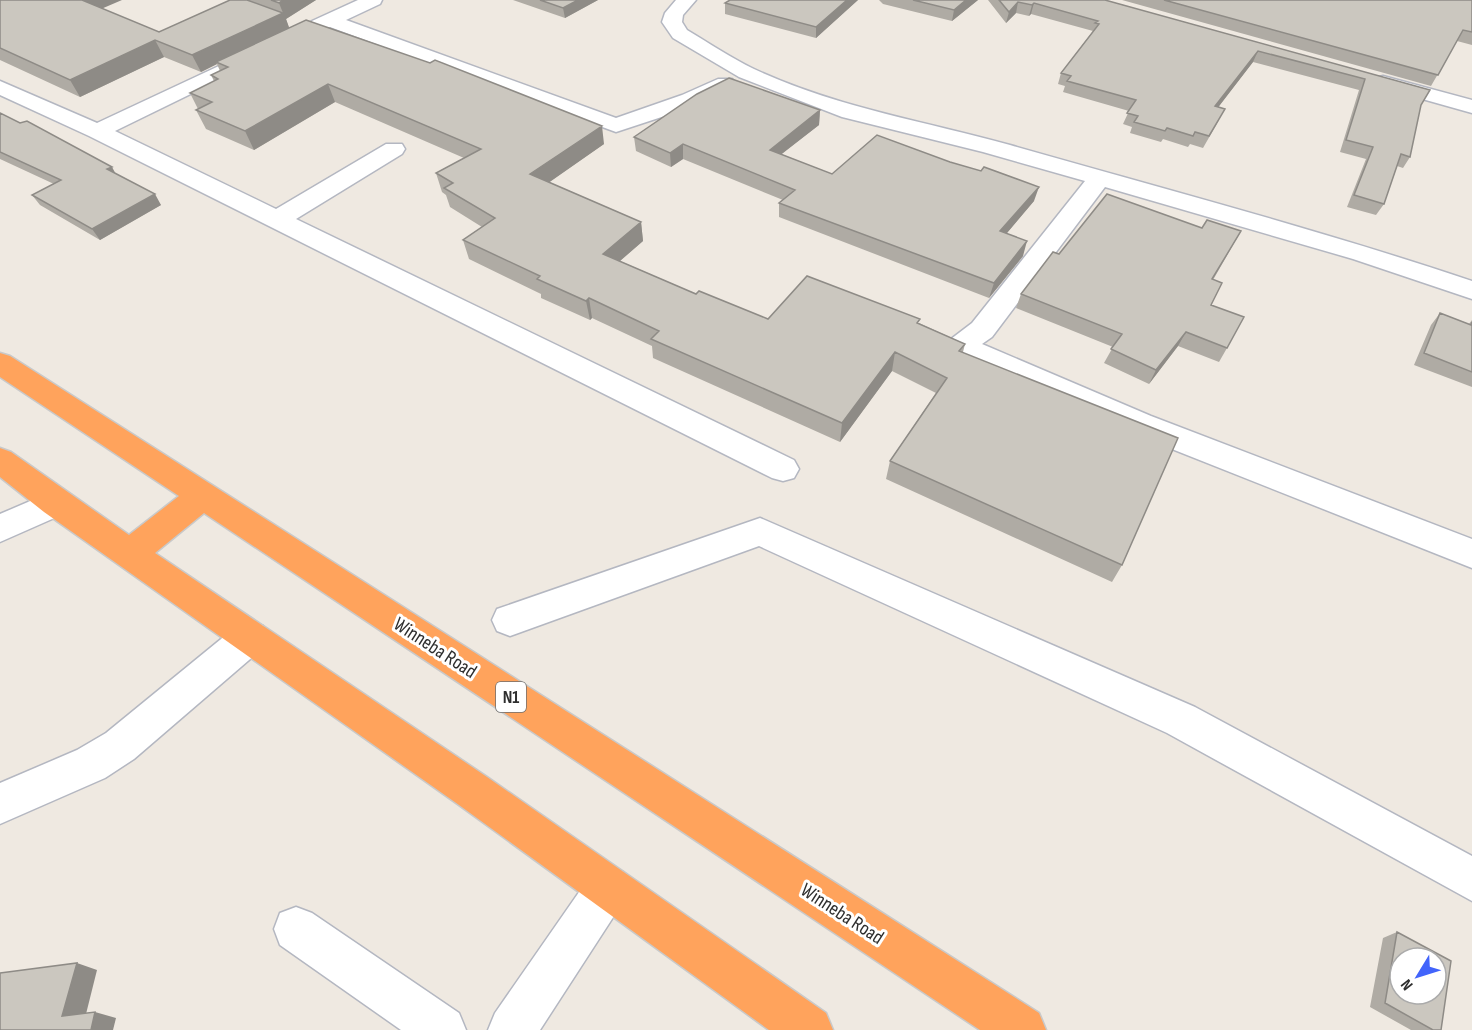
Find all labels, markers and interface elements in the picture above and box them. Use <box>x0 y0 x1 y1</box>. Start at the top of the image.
street label: Winneba Road <box>389 612 481 684</box>
road number: N1 <box>496 682 526 712</box>
street label: Winneba Road <box>796 878 888 950</box>
north arrow <box>1388 946 1448 1006</box>
text: N <box>1397 975 1417 994</box>

